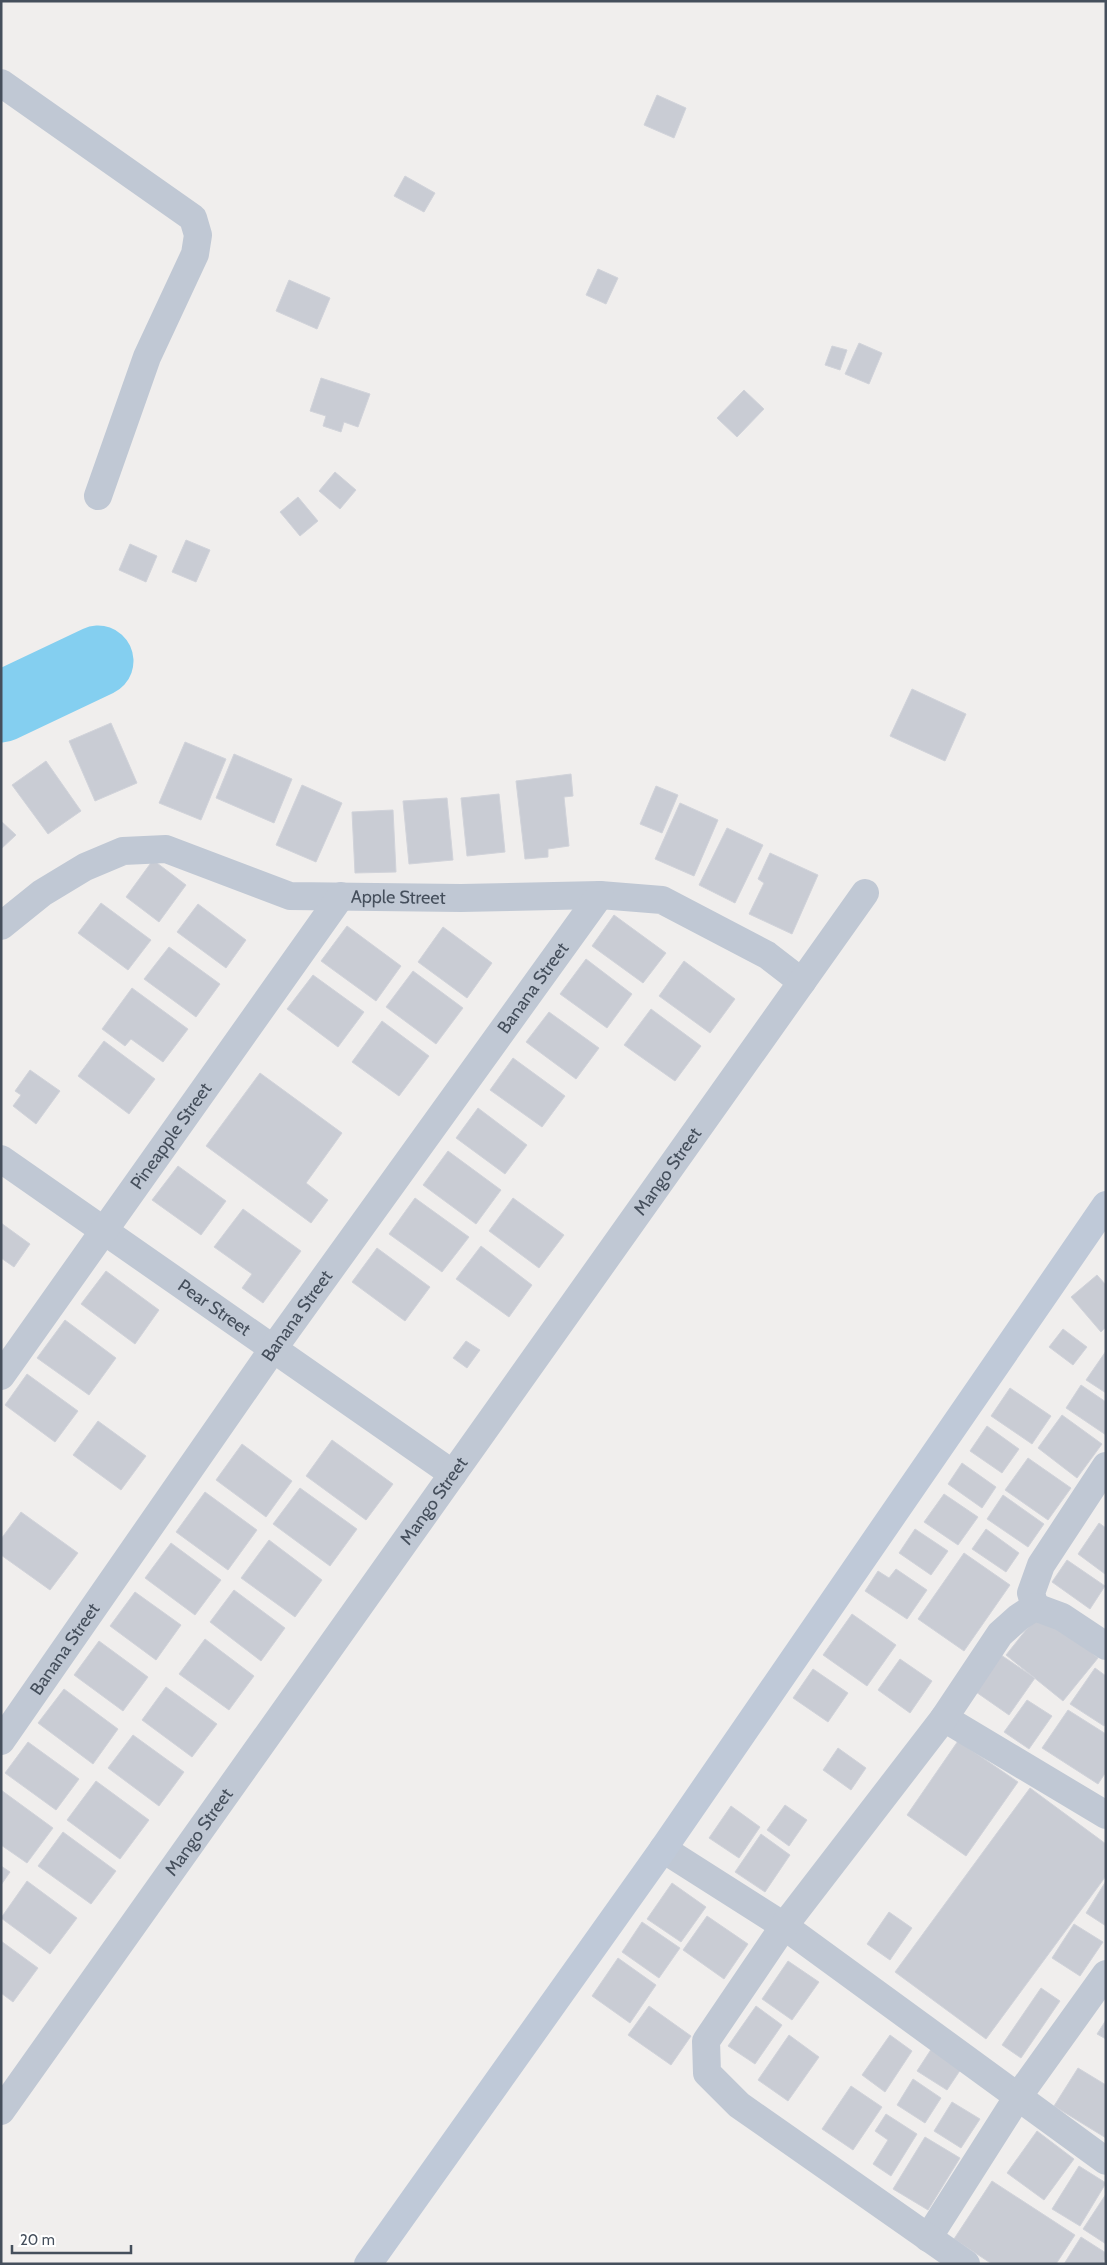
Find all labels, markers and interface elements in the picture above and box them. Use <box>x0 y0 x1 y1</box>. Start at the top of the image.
street label: Apple Street <box>351 886 446 909</box>
street label: Banana Street <box>493 938 573 1038</box>
street label: Pineapple Street <box>126 1078 216 1194</box>
street label: Mango Street <box>629 1123 706 1220</box>
street label: Banana Street <box>257 1266 337 1366</box>
street label: Pear Street <box>174 1275 255 1341</box>
street label: Mango Street <box>395 1453 472 1549</box>
street label: Banana Street <box>25 1599 104 1699</box>
street label: Mango Street <box>160 1784 237 1880</box>
scale bar <box>12 2222 131 2254</box>
text: 20 m <box>20 2231 55 2249</box>

